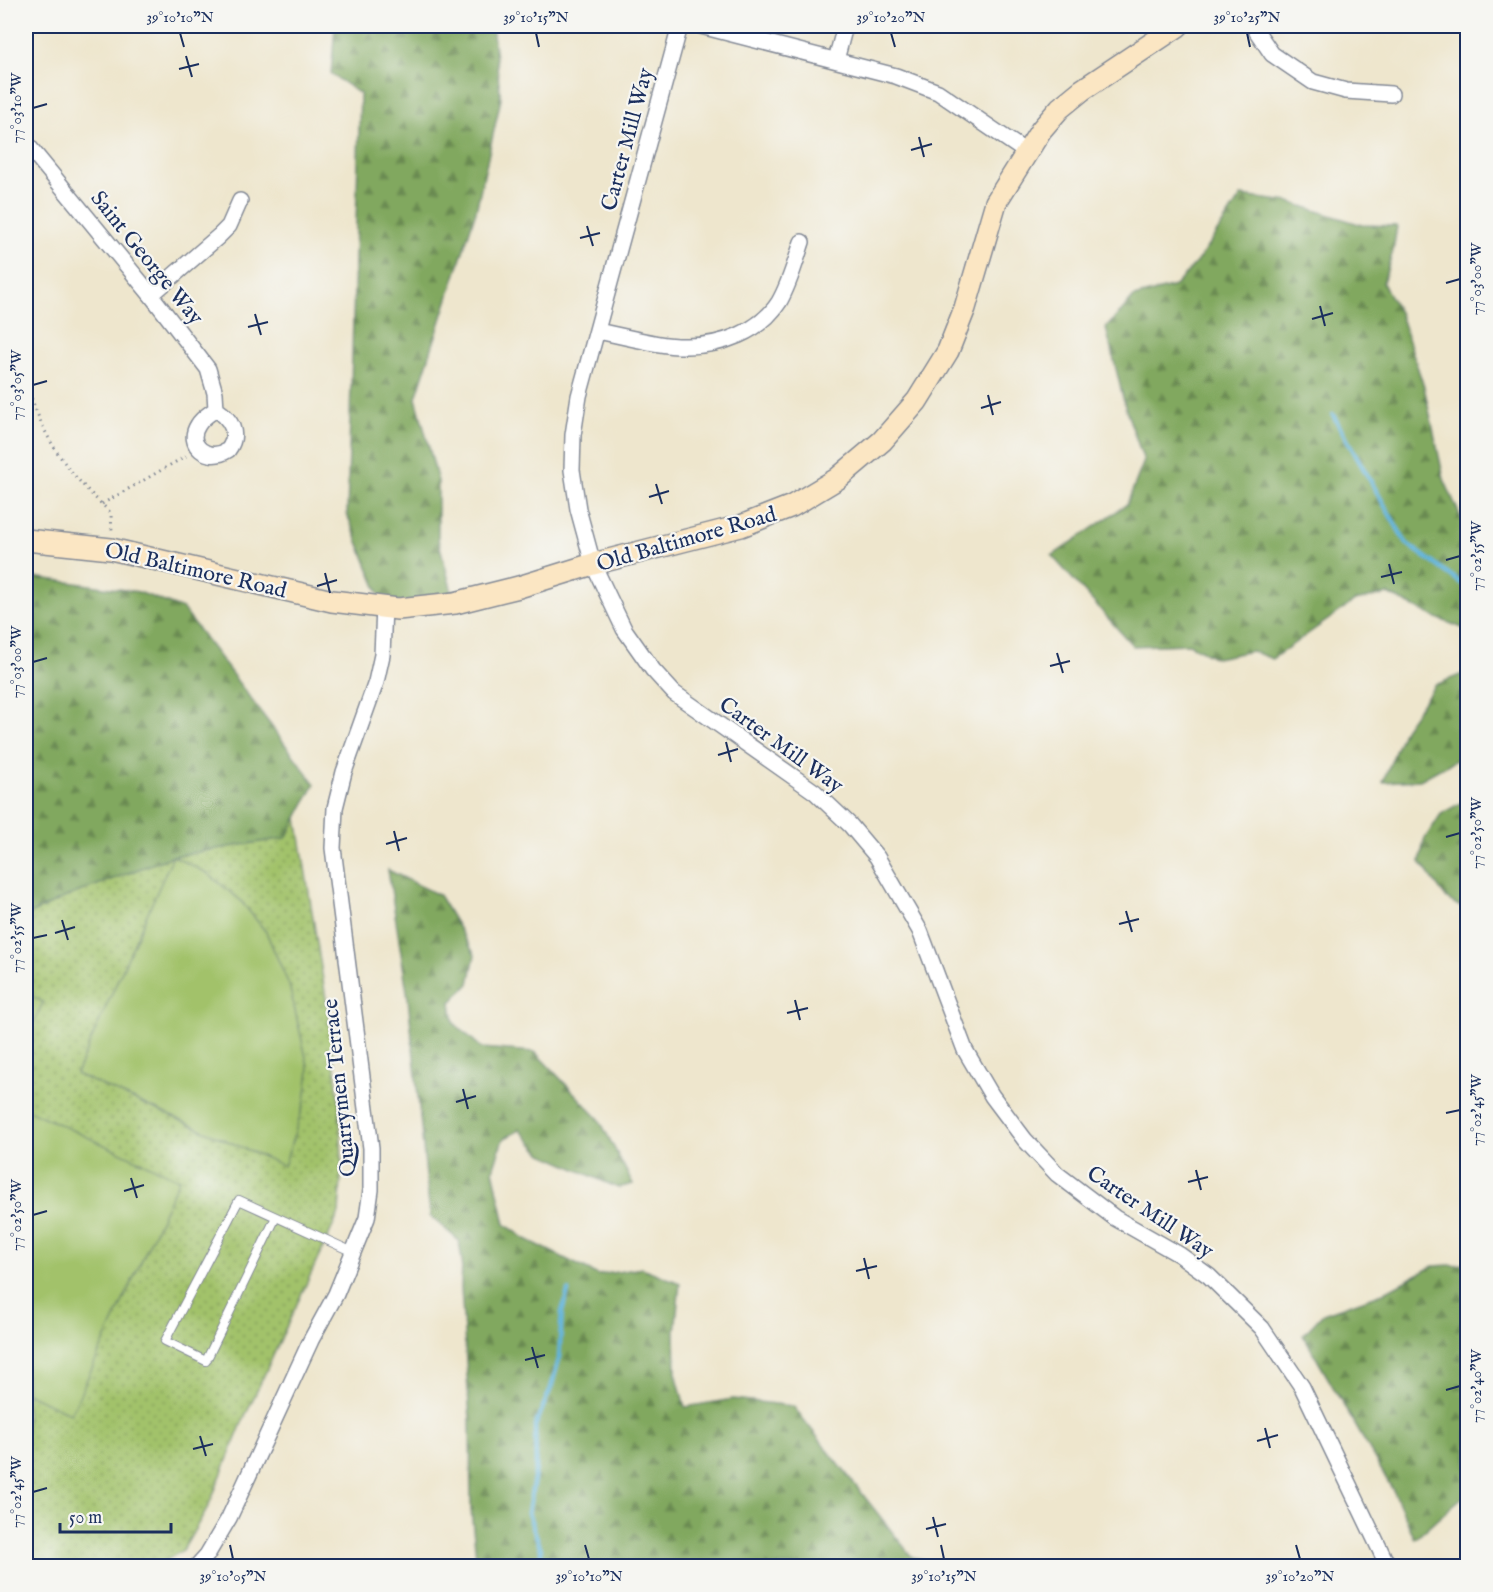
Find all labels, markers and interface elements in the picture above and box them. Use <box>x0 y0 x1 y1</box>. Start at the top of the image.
text: 39°10'10"N <box>146 8 214 27</box>
text: 39°10'15"N <box>503 8 569 27</box>
text: 39°10'20"N <box>857 8 925 27</box>
text: 39°10'25"N <box>1214 8 1280 27</box>
street label: Carter Mill Way <box>595 65 661 214</box>
text: 77°03'10"W <box>7 72 26 143</box>
street label: Saint George Way <box>84 185 209 331</box>
text: 77°03'00"W <box>1467 242 1486 315</box>
text: 77°03'05"W <box>7 349 26 420</box>
street label: Old Baltimore Road <box>593 501 780 579</box>
text: 77°02'55"W <box>1467 520 1486 591</box>
street label: Old Baltimore Road <box>102 536 289 606</box>
text: 77°03'00"W <box>7 625 26 698</box>
street label: Carter Mill Way <box>713 691 849 800</box>
text: 77°02'50"W <box>1467 796 1486 869</box>
text: 77°02'55"W <box>7 902 26 973</box>
street label: Quarrymen Terrace <box>317 997 363 1178</box>
text: 77°02'45"W <box>1467 1073 1486 1146</box>
street label: Carter Mill Way <box>1081 1160 1219 1265</box>
text: 77°02'50"W <box>7 1178 26 1251</box>
text: 77°02'40"W <box>1467 1348 1486 1423</box>
text: 77°02'45"W <box>7 1455 26 1528</box>
scale bar <box>60 1496 171 1534</box>
text: 50 m <box>69 1507 102 1530</box>
text: 39°10'05"N <box>199 1567 267 1586</box>
text: 39°10'10"N <box>555 1567 623 1586</box>
text: 39°10'15"N <box>911 1567 977 1586</box>
text: 39°10'20"N <box>1266 1567 1334 1586</box>

